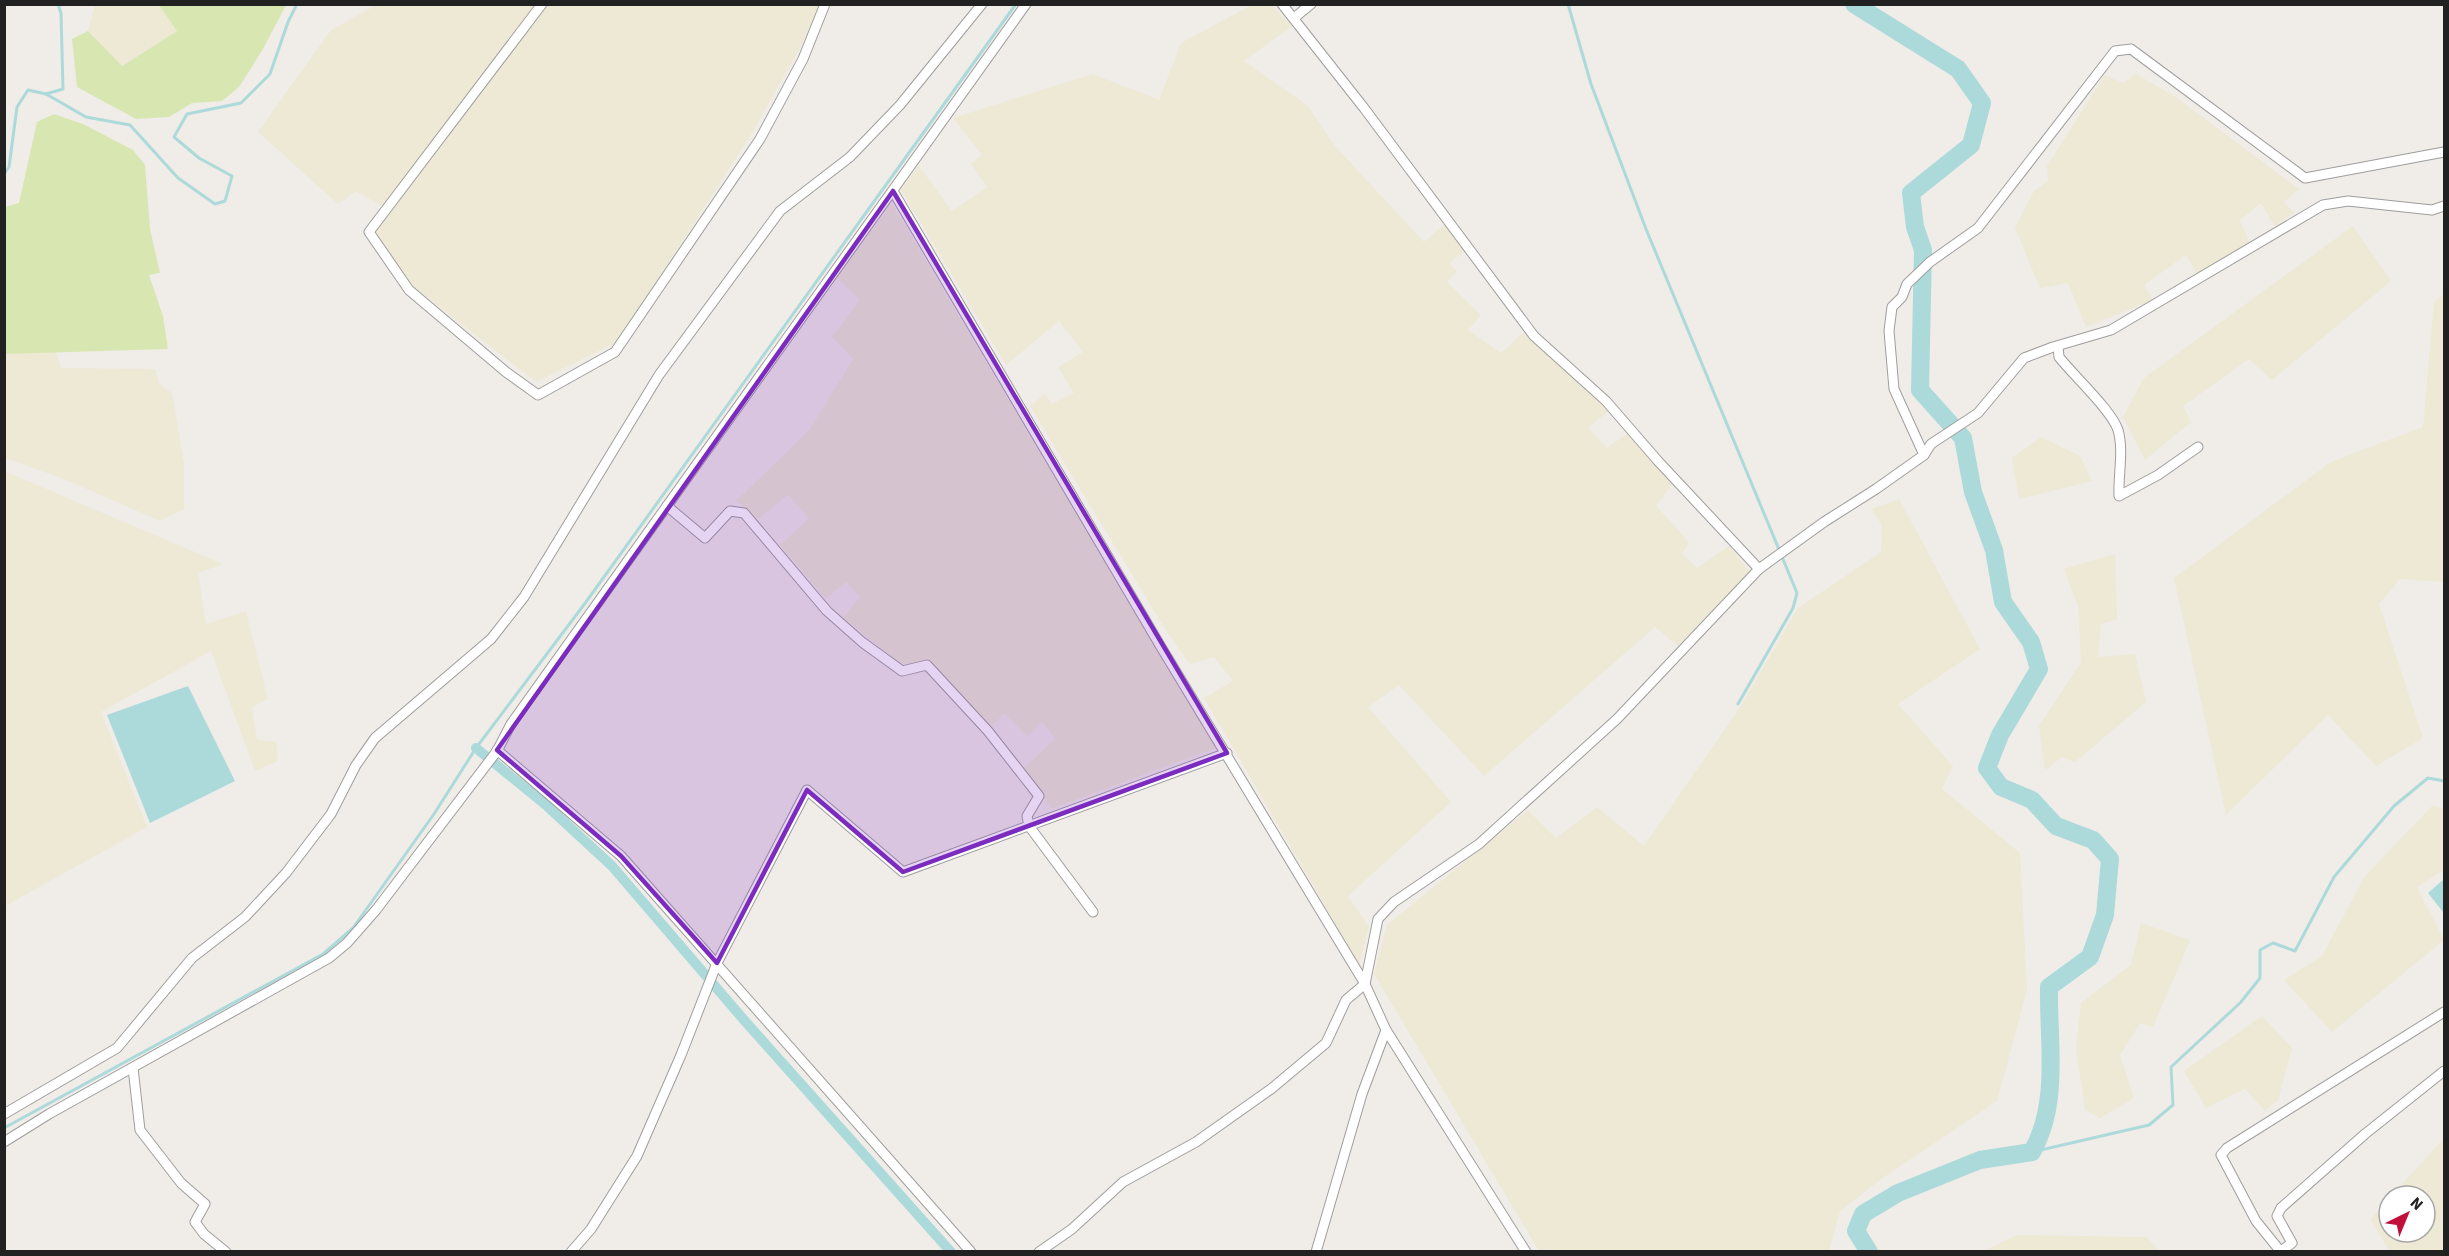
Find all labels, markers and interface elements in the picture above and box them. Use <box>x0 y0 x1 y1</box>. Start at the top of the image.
north arrow <box>2377 1184 2437 1244</box>
text: N <box>2405 1192 2428 1215</box>

